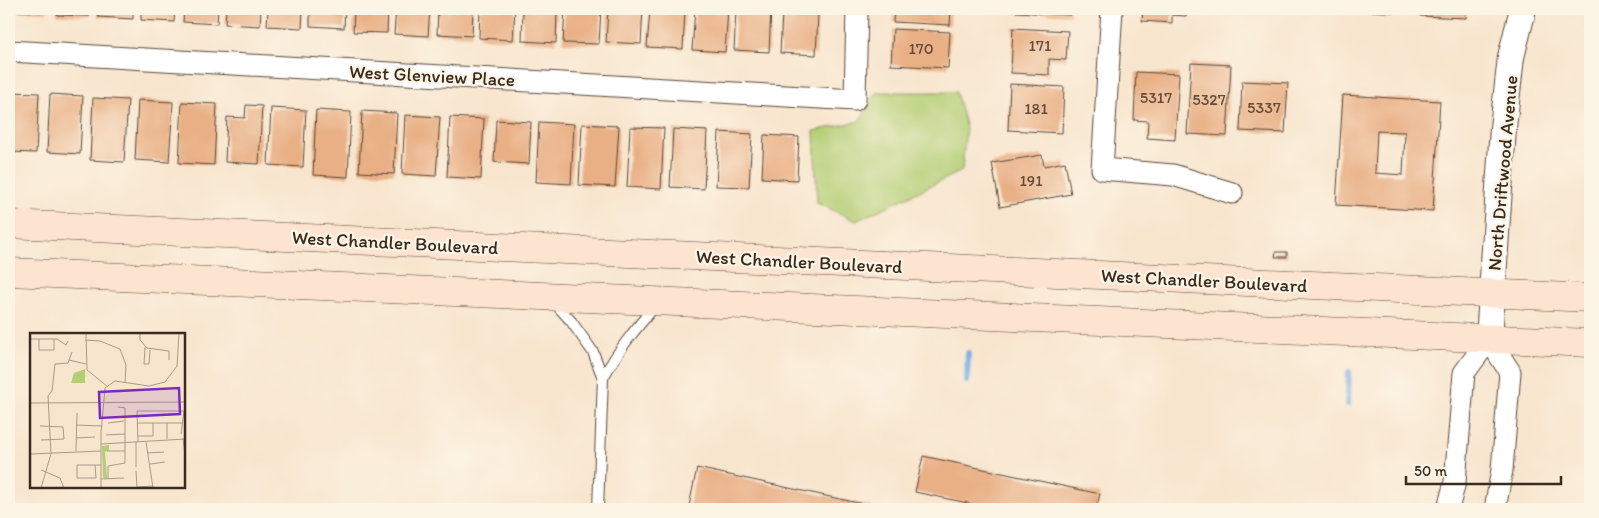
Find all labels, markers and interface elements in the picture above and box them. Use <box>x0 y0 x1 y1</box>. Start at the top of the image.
house number: 171 <box>1029 36 1052 55</box>
house number: 170 <box>908 39 934 58</box>
street label: West Glenview Place <box>348 60 515 91</box>
street label: North Driftwood Avenue <box>1482 74 1523 272</box>
house number: 5317 <box>1140 88 1172 107</box>
house number: 5327 <box>1192 90 1226 109</box>
house number: 5337 <box>1247 98 1281 117</box>
house number: 181 <box>1024 99 1048 118</box>
house number: 191 <box>1019 171 1043 190</box>
street label: West Chandler Boulevard <box>291 226 499 259</box>
street label: West Chandler Boulevard <box>695 245 903 278</box>
street label: West Chandler Boulevard <box>1100 264 1308 297</box>
inset map <box>30 333 185 488</box>
scale bar <box>1406 453 1562 485</box>
text: 50 m <box>1414 462 1447 480</box>

